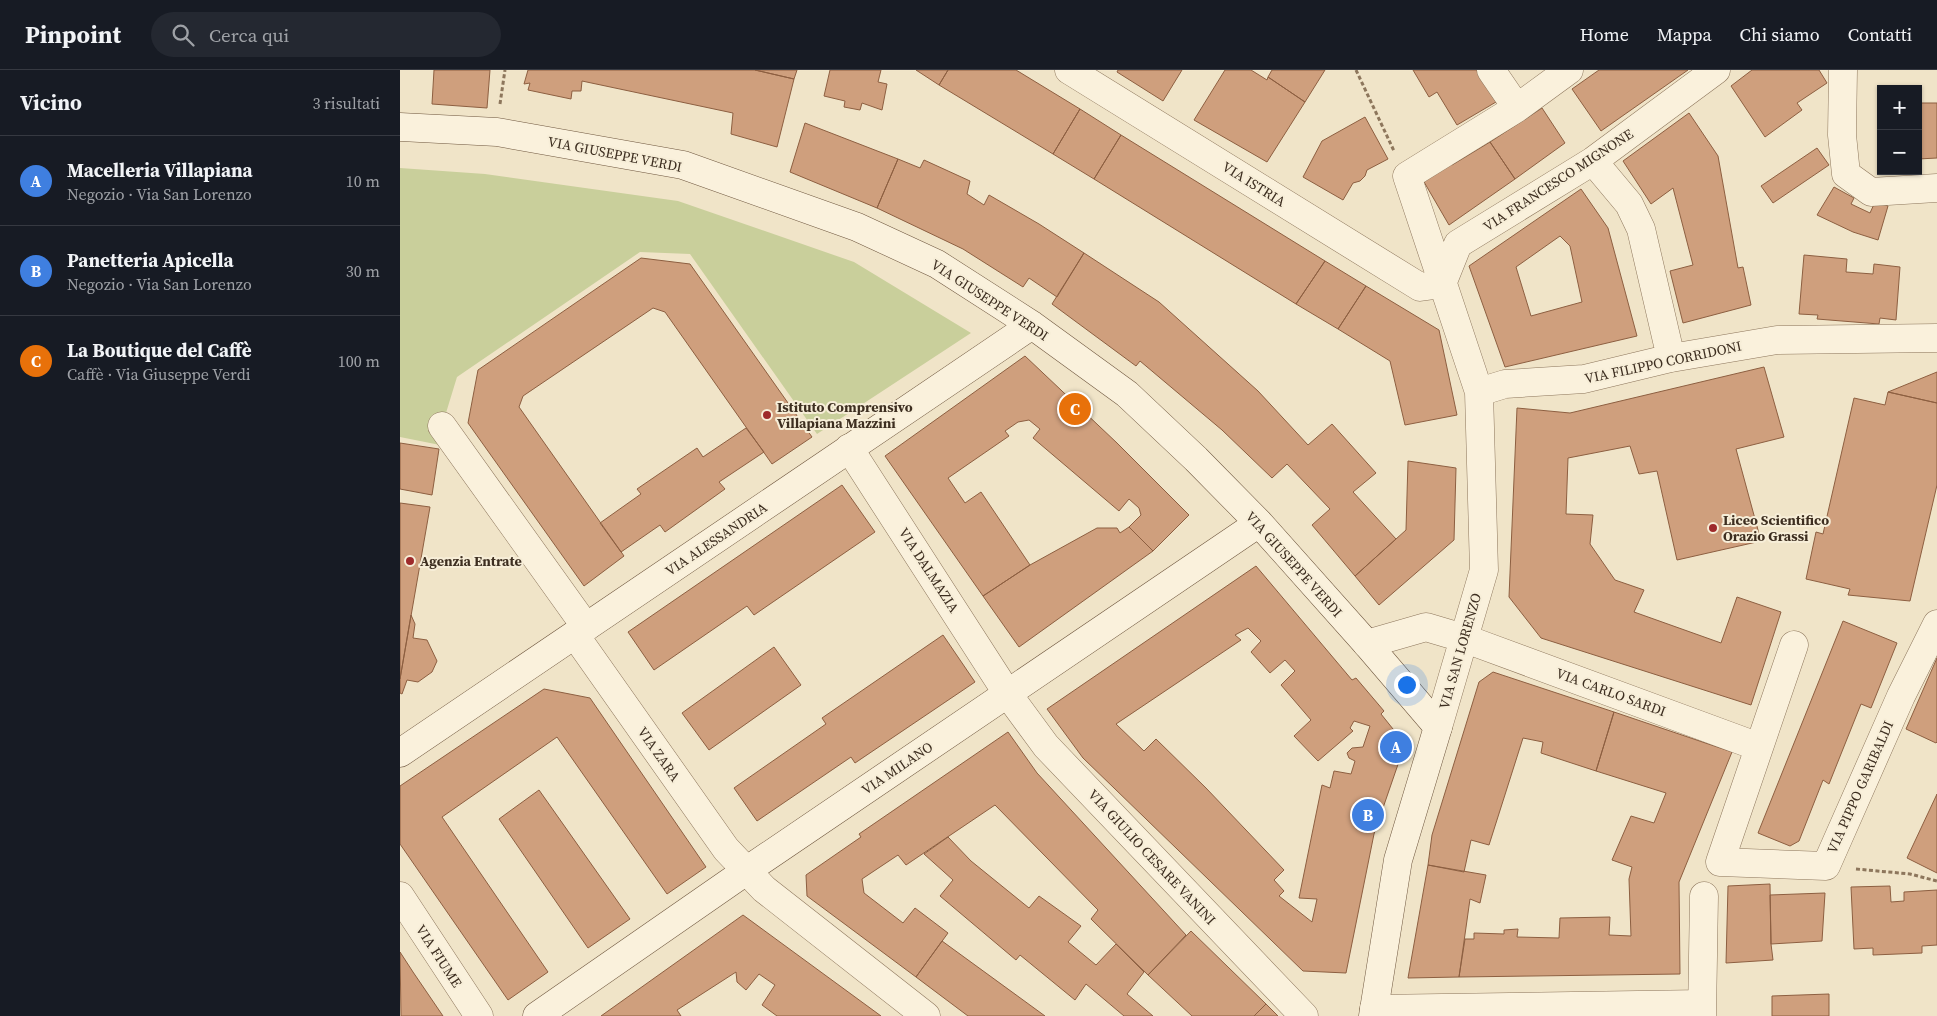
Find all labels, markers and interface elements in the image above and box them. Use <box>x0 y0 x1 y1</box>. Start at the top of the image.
search box <box>151 12 501 57</box>
text: Pinpoint <box>25 18 121 51</box>
icon: search <box>169 21 197 49</box>
text: Cerca qui <box>209 22 289 48</box>
text: Home <box>1580 22 1629 47</box>
text: Mappa <box>1657 22 1712 47</box>
text: Chi siamo <box>1740 22 1820 47</box>
text: Contatti <box>1848 22 1912 47</box>
map controls <box>1877 85 1922 175</box>
button: + <box>1877 85 1922 130</box>
text: Vicino <box>20 88 82 117</box>
text: 3 risultati <box>312 92 380 114</box>
street label: VIA FRANCESCO MIGNONE <box>1479 124 1637 236</box>
button: − <box>1877 130 1922 175</box>
street label: VIA GIUSEPPE VERDI <box>546 131 684 177</box>
text: Macelleria Villapiana <box>67 157 253 183</box>
street label: VIA ISTRIA <box>1218 157 1290 212</box>
text: A <box>31 170 41 192</box>
text: 10 m <box>346 170 380 192</box>
text: Negozio · Via San Lorenzo <box>67 183 252 205</box>
text: Panetteria Apicella <box>67 247 234 273</box>
street label: VIA GIUSEPPE VERDI <box>927 254 1053 346</box>
text: B <box>31 260 41 282</box>
text: 30 m <box>346 260 380 282</box>
text: Negozio · Via San Lorenzo <box>67 273 252 295</box>
street label: VIA FILIPPO CORRIDONI <box>1583 336 1743 388</box>
text: La Boutique del Caffè <box>67 337 252 363</box>
text: C <box>31 350 41 372</box>
text: 100 m <box>338 350 380 372</box>
text: Caffè · Via Giuseppe Verdi <box>67 363 251 385</box>
pin: C <box>1059 390 1091 428</box>
place label: Istituto Comprensivo Villapiana Mazzini <box>777 397 913 433</box>
marker: Istituto Comprensivo Villapiana Mazzini <box>761 409 773 421</box>
street label: VIA ALESSANDRIA <box>661 497 772 581</box>
street label: VIA GIUSEPPE VERDI <box>1241 507 1347 621</box>
place label: Liceo Scientifico Orazio Grassi <box>1723 510 1829 546</box>
marker: Liceo Scientifico Orazio Grassi <box>1707 522 1719 534</box>
street label: VIA DALMAZIA <box>894 524 964 617</box>
place label: Agenzia Entrate <box>420 551 522 571</box>
marker: Agenzia Entrate <box>404 555 416 567</box>
street label: VIA SAN LORENZO <box>1434 591 1486 711</box>
street label: VIA CARLO SARDI <box>1553 663 1669 721</box>
your location <box>1394 672 1420 698</box>
street label: VIA PIPPO GARIBALDI <box>1822 718 1898 856</box>
street label: VIA ZARA <box>633 723 686 786</box>
pin: A <box>1380 728 1412 766</box>
street label: VIA MILANO <box>857 737 937 799</box>
street label: VIA GIULIO CESARE VANINI <box>1084 785 1220 929</box>
pin: B <box>1352 796 1384 834</box>
street label: VIA FIUME <box>411 921 467 991</box>

